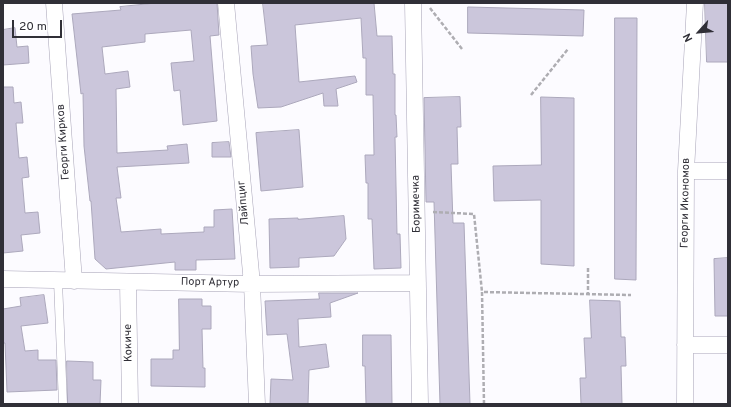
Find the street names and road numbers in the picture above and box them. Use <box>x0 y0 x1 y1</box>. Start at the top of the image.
street label: Георги Кирков <box>55 104 73 180</box>
street label: Георги Икономов <box>679 158 693 248</box>
street label: Боримечка <box>410 175 424 233</box>
street label: Лайпциг <box>235 180 253 226</box>
street label: Порт Артур <box>181 276 239 290</box>
street label: Кокиче <box>122 324 136 362</box>

